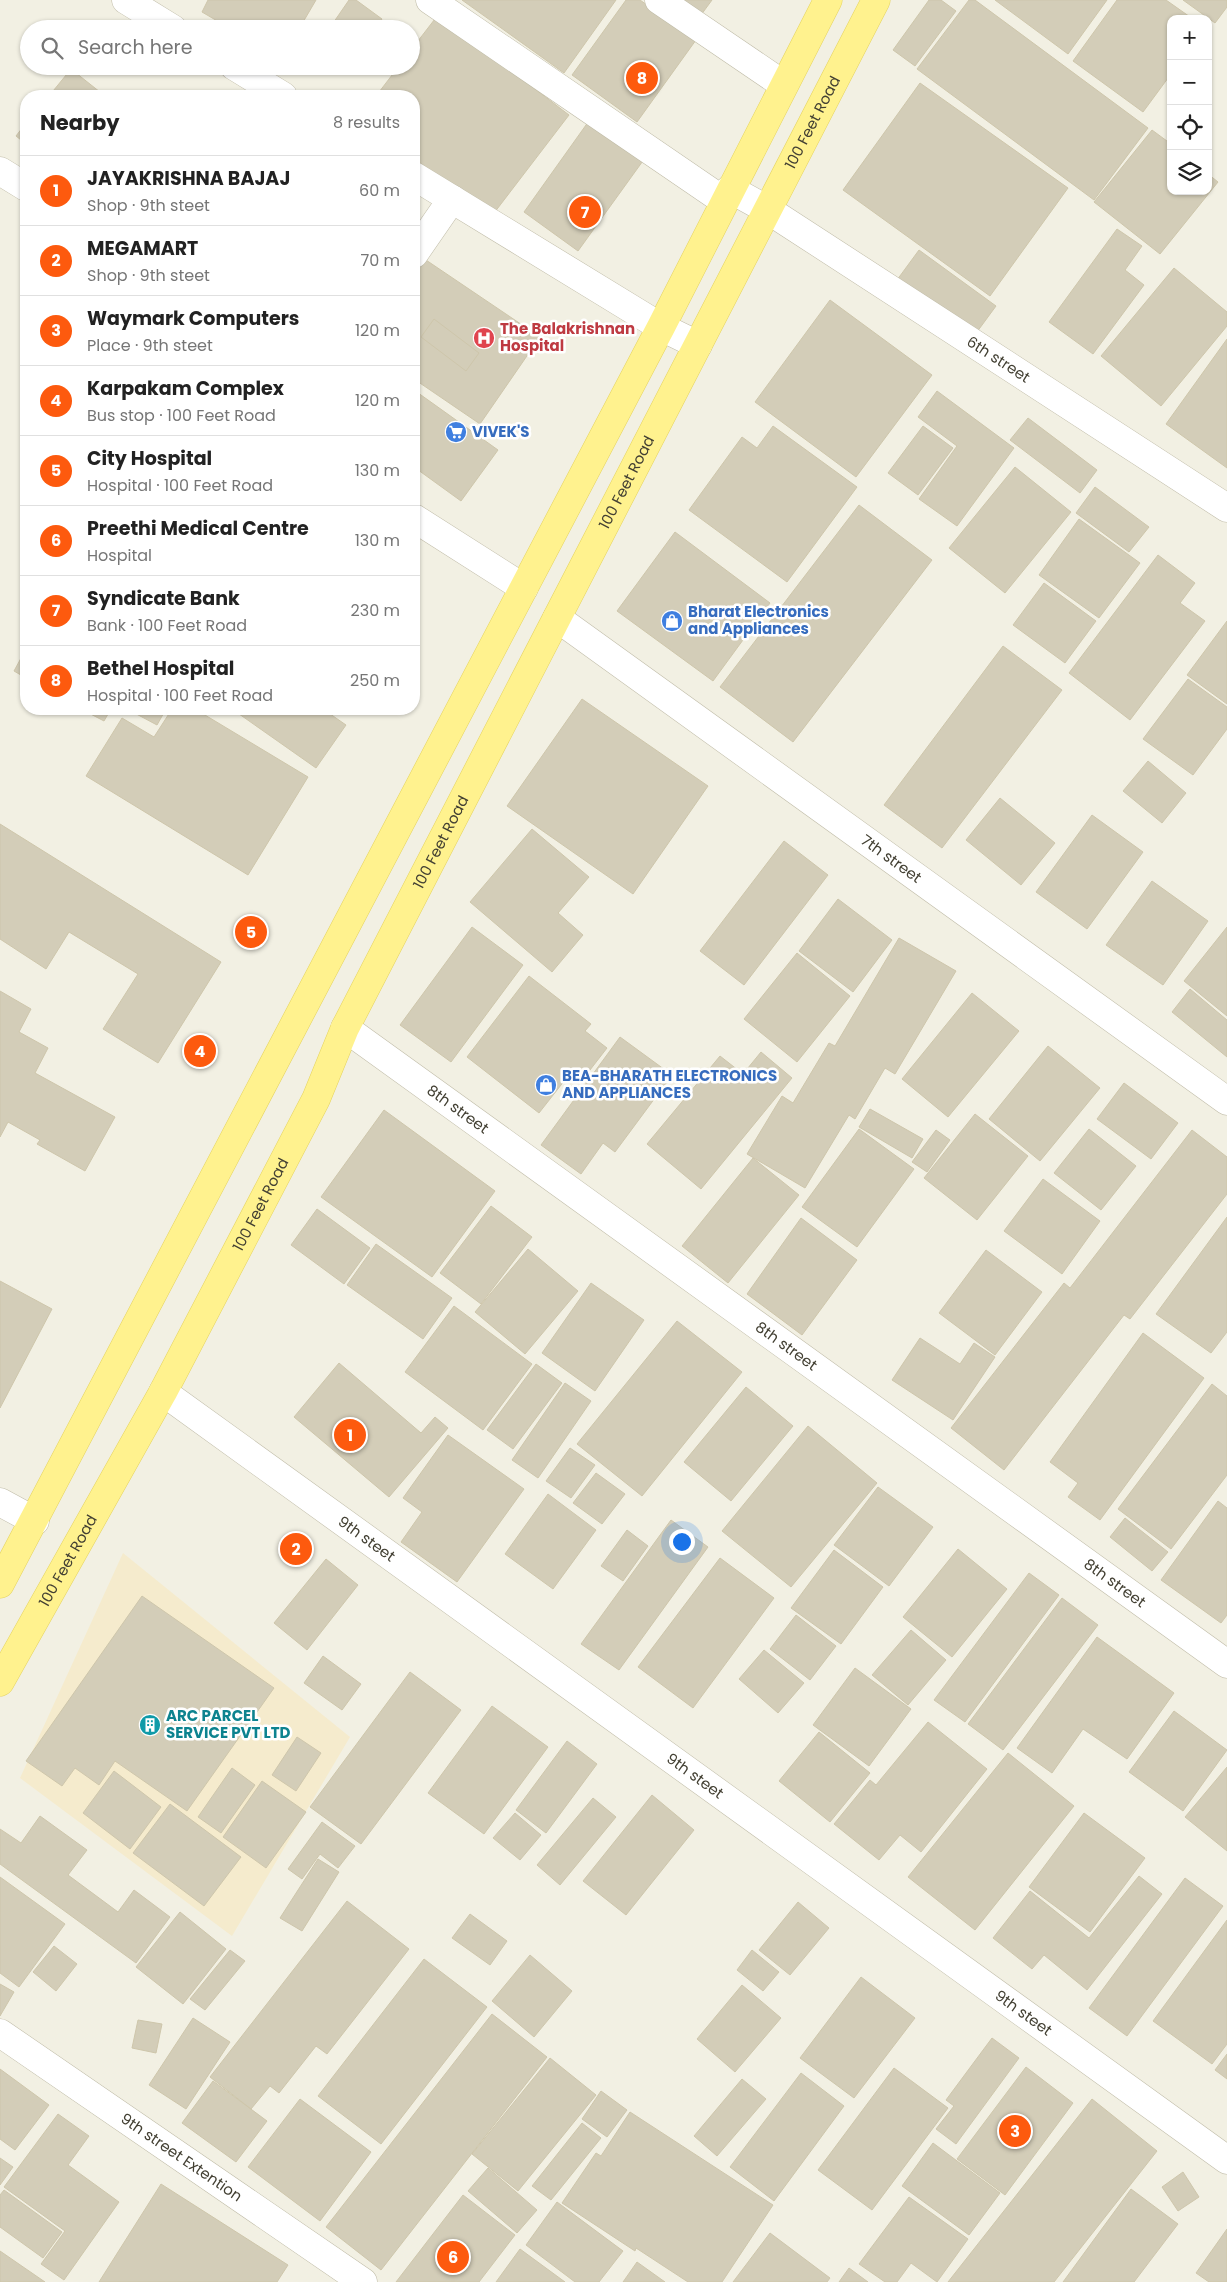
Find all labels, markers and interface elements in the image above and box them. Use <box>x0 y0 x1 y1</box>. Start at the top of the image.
map controls <box>1167 15 1212 195</box>
button: + <box>1167 15 1212 60</box>
search box <box>20 20 420 75</box>
icon: search <box>38 34 66 62</box>
text: Search here <box>78 34 192 61</box>
pin: 8 <box>626 59 658 97</box>
button: − <box>1167 60 1212 105</box>
street label: 100 Feet Road <box>779 72 845 173</box>
button: locate <box>1167 105 1212 150</box>
text: Nearby <box>40 108 120 137</box>
text: 8 results <box>333 111 400 134</box>
button: layers <box>1167 150 1212 195</box>
text: JAYAKRISHNA BAJAJ <box>87 165 290 192</box>
text: 1 <box>53 179 59 202</box>
text: 60 m <box>359 179 400 202</box>
pin: 7 <box>569 193 601 231</box>
text: Shop · 9th steet <box>87 194 210 217</box>
text: MEGAMART <box>87 235 198 262</box>
text: 2 <box>51 249 61 272</box>
text: 70 m <box>360 249 400 272</box>
text: Shop · 9th steet <box>87 264 210 287</box>
text: Waymark Computers <box>87 305 299 332</box>
place label: The Balakrishnan Hospital <box>500 318 635 356</box>
text: 3 <box>51 319 61 342</box>
text: 120 m <box>355 319 400 342</box>
hospital icon: The Balakrishnan Hospital <box>472 326 496 350</box>
street label: 6th street <box>963 331 1034 387</box>
text: Place · 9th steet <box>87 334 213 357</box>
text: Karpakam Complex <box>87 375 284 402</box>
text: 4 <box>51 389 61 412</box>
text: 120 m <box>355 389 400 412</box>
text: Bus stop · 100 Feet Road <box>87 404 276 427</box>
supermarket icon: VIVEK'S <box>444 420 468 444</box>
place label: VIVEK'S <box>472 421 529 442</box>
street label: 100 Feet Road <box>594 432 659 532</box>
text: City Hospital <box>87 445 212 472</box>
text: 5 <box>51 459 61 482</box>
text: 130 m <box>355 459 400 482</box>
text: Hospital · 100 Feet Road <box>87 474 273 497</box>
text: Preethi Medical Centre <box>87 515 309 542</box>
text: 6 <box>51 529 61 552</box>
text: 130 m <box>355 529 400 552</box>
text: Hospital <box>87 544 152 567</box>
text: Syndicate Bank <box>87 585 240 612</box>
text: 7 <box>52 599 60 622</box>
text: 230 m <box>351 599 400 622</box>
place label: Bharat Electronics and Appliances <box>688 601 829 639</box>
shop icon: Bharat Electronics and Appliances <box>660 609 684 633</box>
text: Bank · 100 Feet Road <box>87 614 247 637</box>
text: Bethel Hospital <box>87 655 234 682</box>
text: 8 <box>51 669 61 692</box>
text: 250 m <box>350 669 400 692</box>
text: Hospital · 100 Feet Road <box>87 684 273 707</box>
street label: 100 Feet Road <box>408 792 473 892</box>
street label: 7th street <box>857 829 926 888</box>
pin: 5 <box>235 913 267 951</box>
pin: 4 <box>184 1032 216 1070</box>
place label: BEA-BHARATH ELECTRONICS AND APPLIANCES <box>562 1065 777 1103</box>
shop icon: BEA-BHARATH ELECTRONICS AND APPLIANCES <box>534 1073 558 1097</box>
street label: 8th street <box>423 1079 493 1138</box>
street label: 100 Feet Road <box>227 1154 293 1255</box>
street label: 8th street <box>751 1316 822 1375</box>
pin: 1 <box>334 1416 366 1454</box>
street label: 100 Feet Road <box>33 1511 102 1610</box>
street label: 9th steet <box>334 1511 400 1566</box>
your location <box>669 1529 695 1555</box>
pin: 2 <box>280 1530 312 1568</box>
street label: 8th street <box>1080 1553 1150 1612</box>
place label: ARC PARCEL SERVICE PVT LTD <box>166 1705 291 1743</box>
building icon: ARC PARCEL SERVICE PVT LTD <box>138 1713 162 1737</box>
street label: 9th steet <box>662 1748 728 1803</box>
street label: 9th steet <box>991 1985 1056 2040</box>
street label: 9th street Extention <box>117 2108 247 2206</box>
pin: 3 <box>999 2112 1031 2150</box>
pin: 6 <box>437 2238 469 2276</box>

